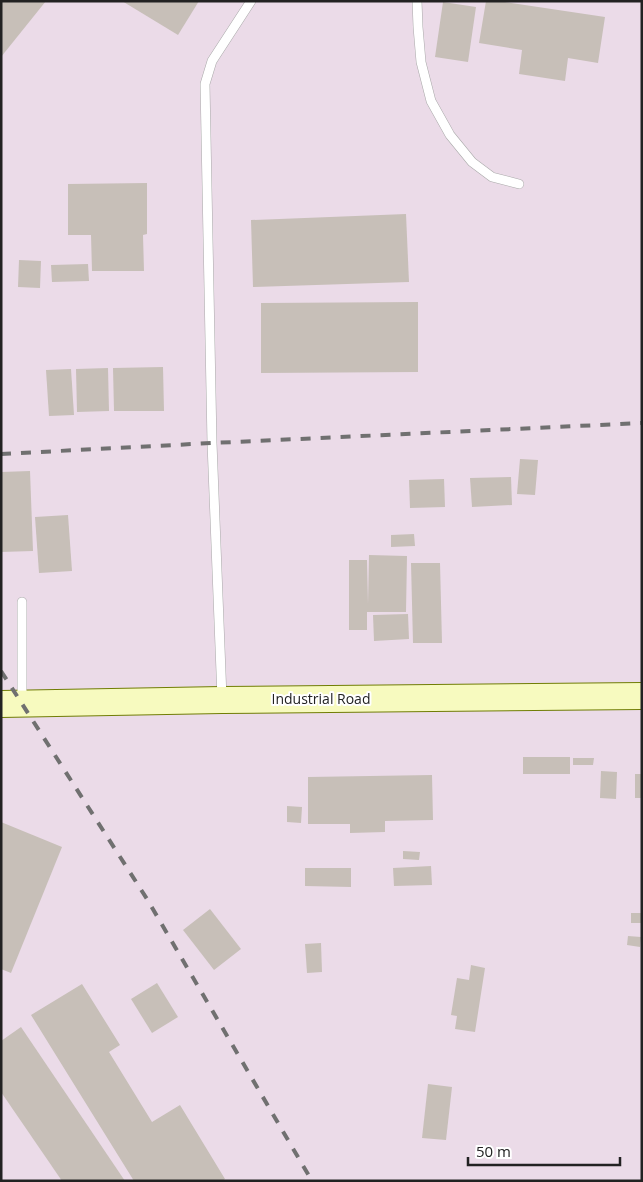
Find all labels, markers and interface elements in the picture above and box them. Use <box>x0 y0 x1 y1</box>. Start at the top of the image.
street label: Industrial Road <box>272 689 370 708</box>
scale bar <box>468 1134 620 1166</box>
text: 50 m <box>476 1141 511 1161</box>

